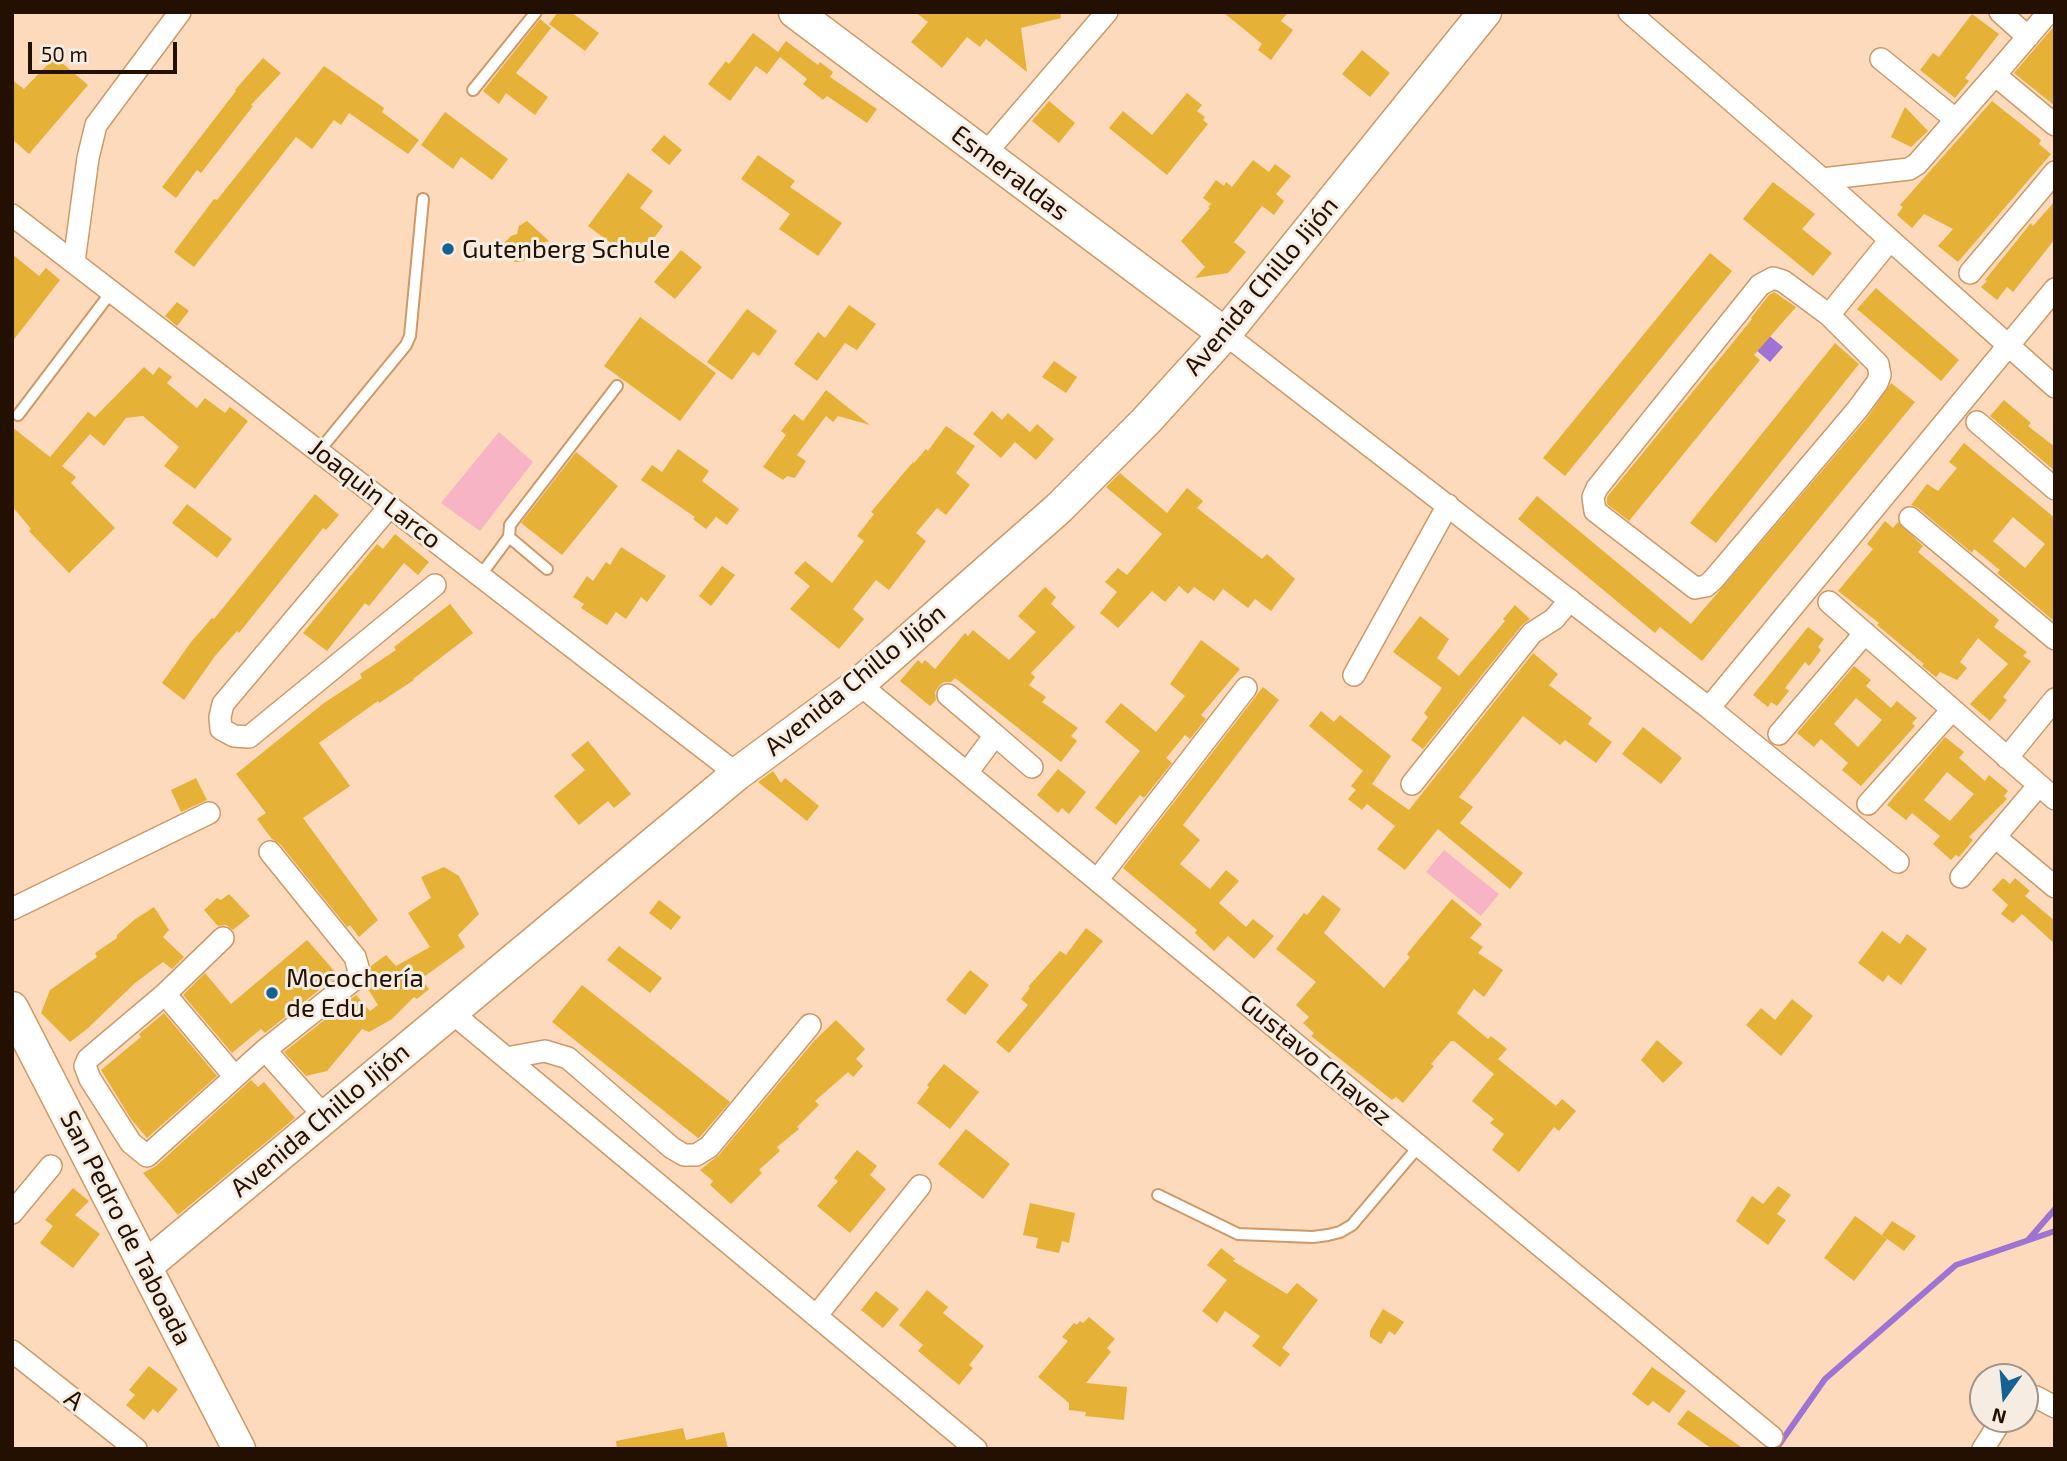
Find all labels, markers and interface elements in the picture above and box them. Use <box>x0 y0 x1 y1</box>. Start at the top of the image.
scale bar <box>32 28 180 72</box>
text: 50 m <box>41 41 88 66</box>
street label: Esmeraldas <box>945 119 1075 227</box>
street label: Avenida Chillo Jijón <box>1177 190 1345 382</box>
place label: Gutenberg Schule <box>462 233 670 265</box>
marker: Gutenberg Schule <box>440 241 456 257</box>
street label: Joaquìn Larco <box>302 432 448 556</box>
street label: Avenida Chillo Jijón <box>758 597 952 763</box>
place label: Mocochería de Edu <box>286 962 424 1024</box>
marker: Mocochería de Edu <box>264 985 280 1001</box>
street label: Gustavo Chavez <box>1234 988 1398 1132</box>
street label: Avenida Chillo Jijón <box>224 1036 416 1204</box>
street label: San Pedro de Taboada <box>53 1105 199 1351</box>
north arrow <box>1969 1363 2039 1433</box>
street label: A <box>58 1383 90 1417</box>
text: N <box>1989 1404 2009 1430</box>

